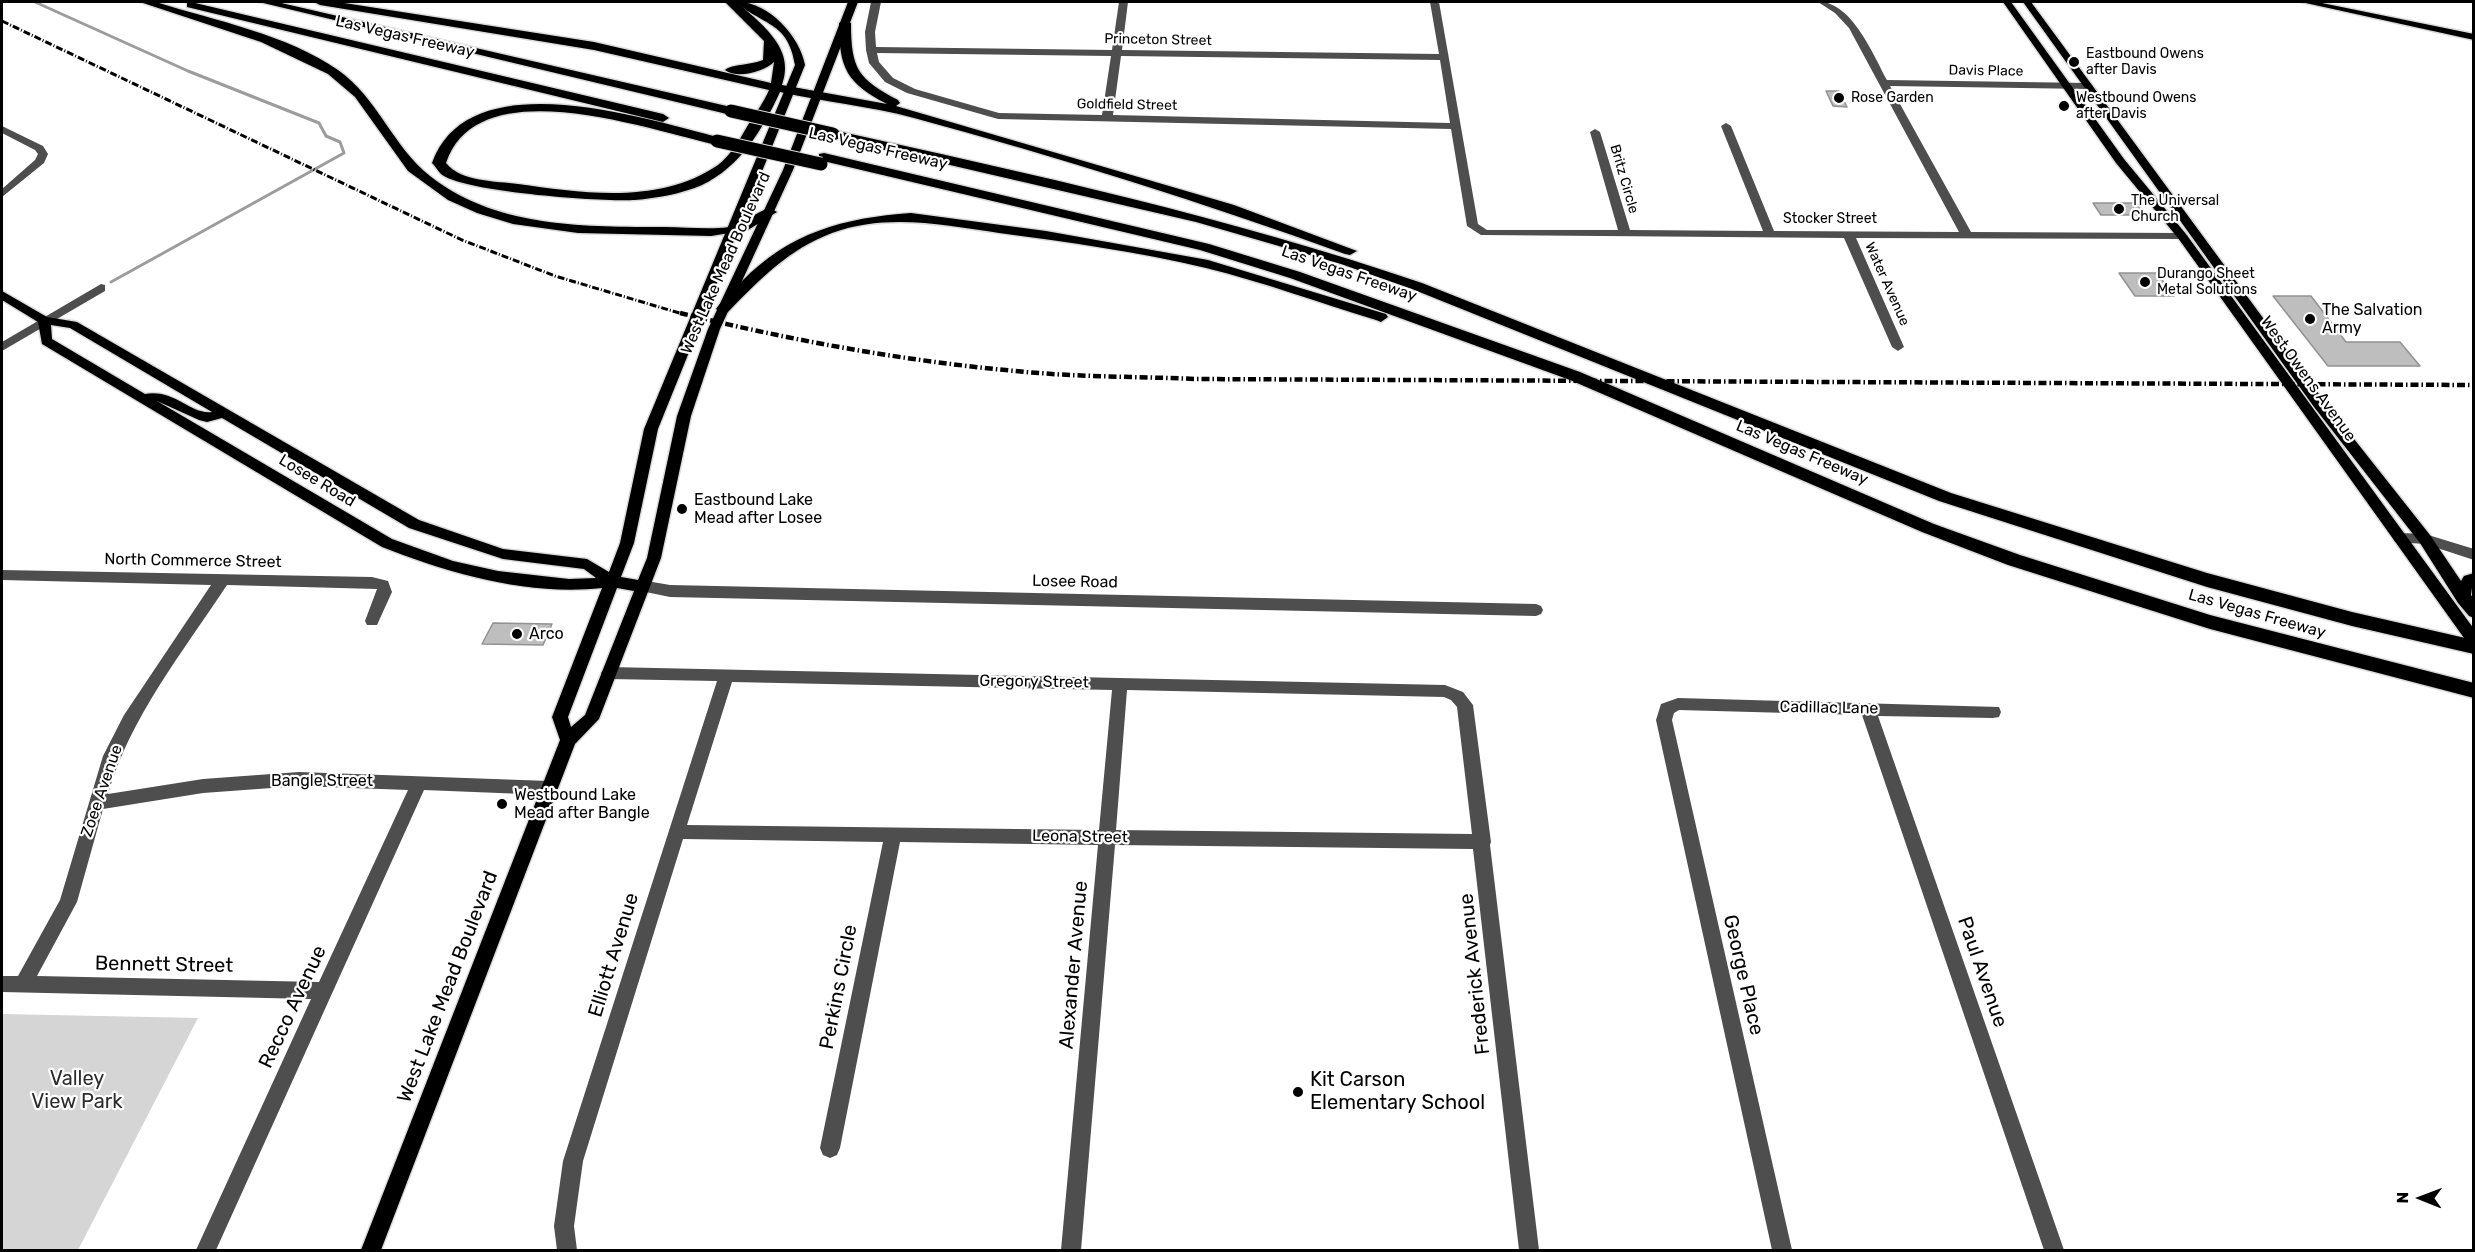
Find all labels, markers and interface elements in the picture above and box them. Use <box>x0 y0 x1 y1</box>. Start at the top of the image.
street label: Las Vegas Freeway <box>334 12 476 62</box>
street label: Princeton Street <box>1104 31 1212 49</box>
place label: Eastbound Owens after Davis <box>2086 46 2204 78</box>
marker: Eastbound Owens after Davis <box>2067 55 2081 69</box>
street label: Davis Place <box>1949 62 2023 80</box>
place label: Rose Garden <box>1851 90 1934 106</box>
place label: Westbound Owens after Davis <box>2076 90 2196 122</box>
marker: Rose Garden <box>1832 91 1846 105</box>
street label: Goldfield Street <box>1077 96 1177 114</box>
marker: Westbound Owens after Davis <box>2057 99 2071 113</box>
street label: Las Vegas Freeway <box>807 124 949 174</box>
street label: Britz Circle <box>1606 143 1642 215</box>
street label: West Lake Mead Boulevard <box>677 169 775 357</box>
place label: The Universal Church <box>2131 193 2219 226</box>
marker: The Universal Church <box>2112 202 2126 216</box>
street label: Stocker Street <box>1783 211 1877 227</box>
street label: Water Avenue <box>1861 240 1913 328</box>
street label: Las Vegas Freeway <box>1279 242 1419 306</box>
place label: Durango Sheet Metal Solutions <box>2157 266 2257 298</box>
marker: Durango Sheet Metal Solutions <box>2138 275 2152 289</box>
place label: The Salvation Army <box>2322 300 2423 338</box>
marker: The Salvation Army <box>2303 312 2317 326</box>
street label: West Owens Avenue <box>2256 313 2360 445</box>
street label: Las Vegas Freeway <box>1733 416 1871 490</box>
street label: Losee Road <box>275 451 359 511</box>
place label: Eastbound Lake Mead after Losee <box>694 490 822 528</box>
marker: Eastbound Lake Mead after Losee <box>675 502 689 516</box>
street label: North Commerce Street <box>104 550 282 572</box>
street label: Losee Road <box>1032 572 1118 592</box>
street label: Las Vegas Freeway <box>2186 585 2328 643</box>
place label: Arco <box>529 624 564 644</box>
marker: Arco <box>510 627 524 641</box>
street label: Gregory Street <box>979 671 1089 693</box>
street label: Cadillac Lane <box>1779 698 1879 718</box>
street label: Zoee Avenue <box>77 742 127 840</box>
street label: Bangle Street <box>271 771 373 791</box>
place label: Westbound Lake Mead after Bangle <box>514 785 650 823</box>
marker: Westbound Lake Mead after Bangle <box>495 797 509 811</box>
street label: Leona Street <box>1032 827 1128 847</box>
street label: West Lake Mead Boulevard <box>393 868 503 1106</box>
street label: Alexander Avenue <box>1055 880 1093 1050</box>
street label: Elliott Avenue <box>584 890 644 1020</box>
street label: Frederick Avenue <box>1455 892 1495 1056</box>
street label: George Place <box>1718 913 1768 1037</box>
street label: Paul Avenue <box>1952 913 2012 1031</box>
street label: Perkins Circle <box>815 923 863 1051</box>
street label: Recco Avenue <box>254 942 332 1072</box>
street label: Bennett Street <box>95 952 233 978</box>
park label: Valley View Park <box>31 1067 123 1114</box>
place label: Kit Carson Elementary School <box>1310 1068 1485 1115</box>
marker: Kit Carson Elementary School <box>1291 1085 1305 1099</box>
north arrow <box>2391 1168 2451 1228</box>
text: N <box>2393 1192 2412 1204</box>

